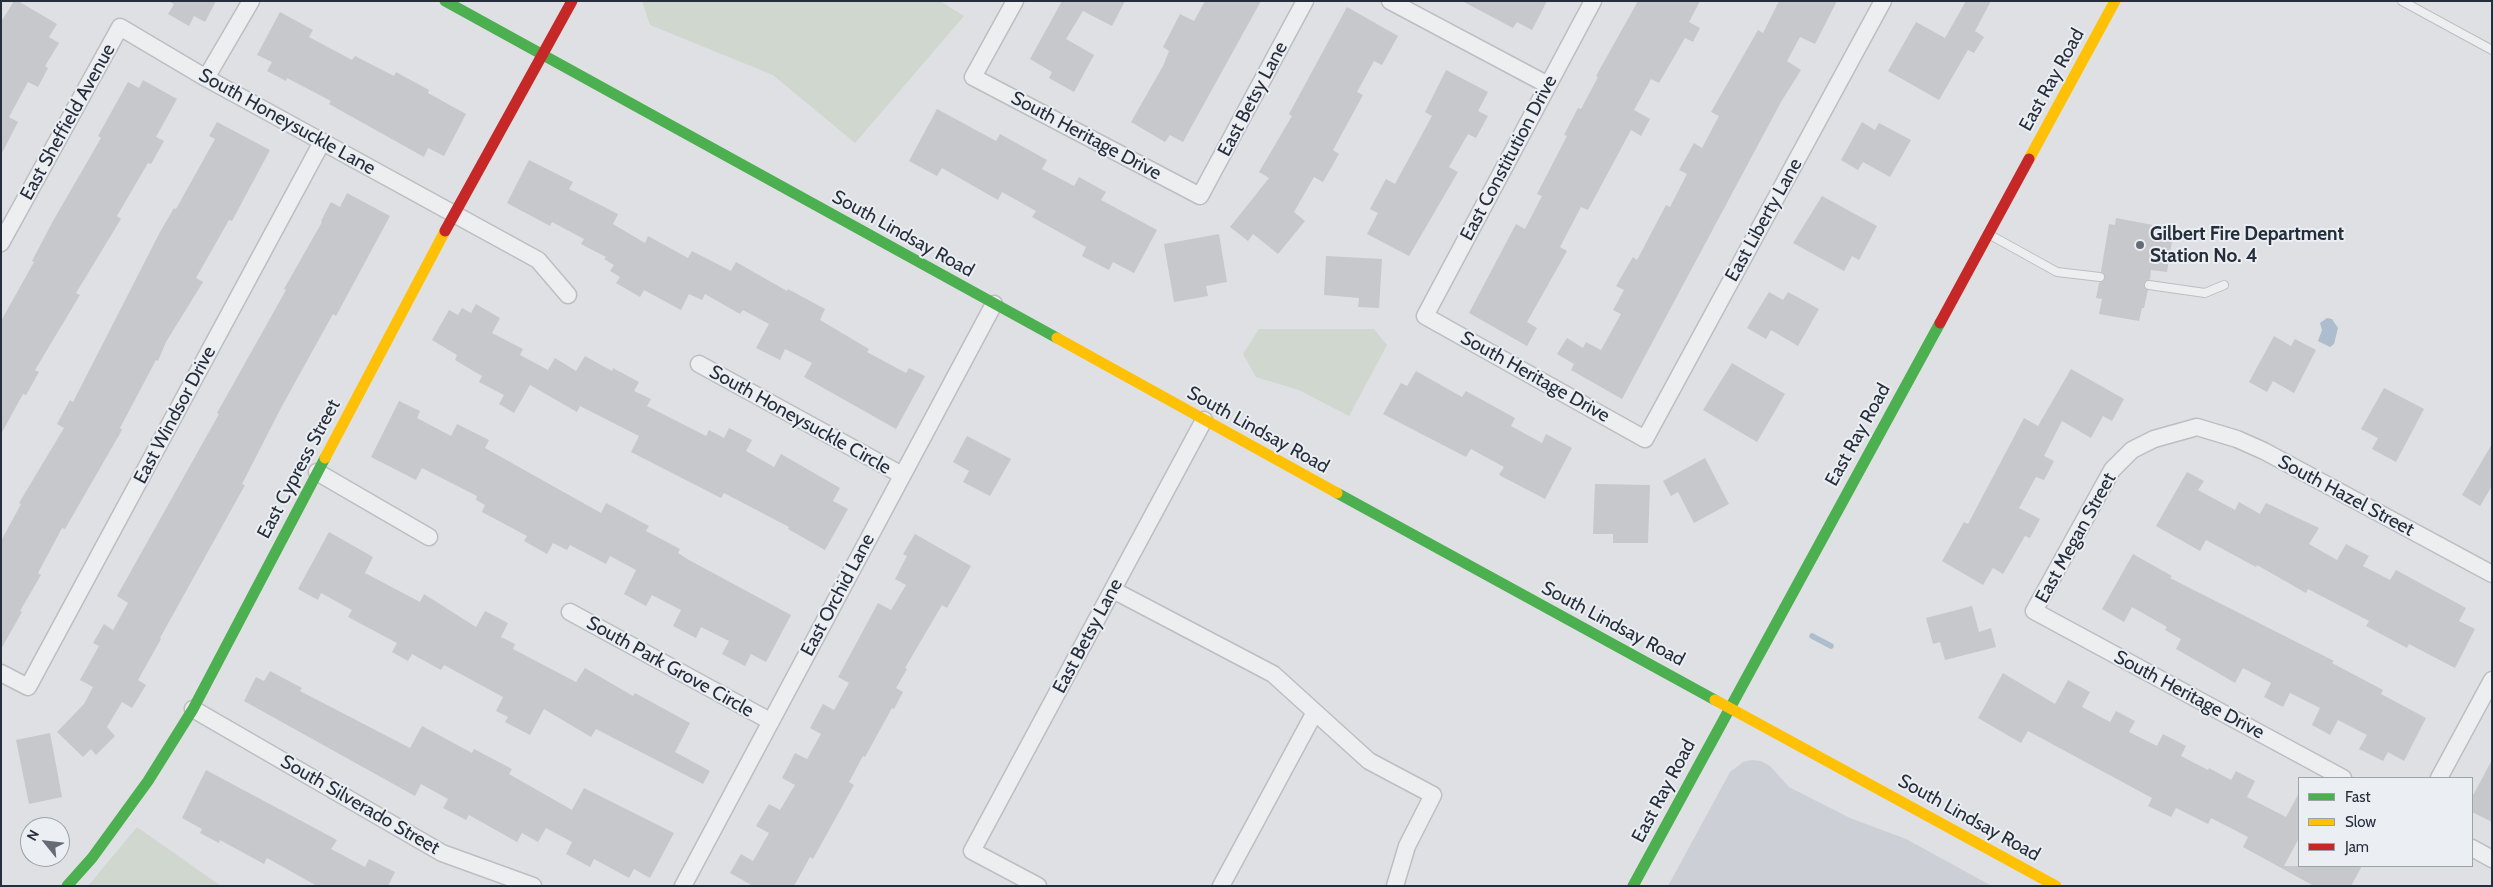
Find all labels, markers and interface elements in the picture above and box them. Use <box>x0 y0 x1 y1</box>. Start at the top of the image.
street label: East Ray Road <box>2015 25 2089 135</box>
street label: East Betsy Lane <box>1213 38 1293 160</box>
street label: East Sheffield Avenue <box>16 40 120 204</box>
street label: South Honeysuckle Lane <box>195 64 379 180</box>
street label: East Constitution Drive <box>1456 72 1562 244</box>
street label: South Heritage Drive <box>1007 87 1165 185</box>
street label: East Liberty Lane <box>1721 154 1807 286</box>
street label: South Lindsay Road <box>828 186 978 282</box>
place label: Gilbert Fire Department Station No. 4 <box>2150 223 2344 267</box>
marker: Gilbert Fire Department Station No. 4 <box>2134 239 2146 251</box>
street label: South Heritage Drive <box>1456 327 1614 427</box>
street label: East Windsor Drive <box>129 342 221 488</box>
street label: South Honeysuckle Circle <box>705 361 895 479</box>
street label: East Ray Road <box>1821 380 1895 490</box>
street label: South Lindsay Road <box>1183 382 1333 478</box>
street label: East Cypress Street <box>253 396 345 542</box>
street label: South Hazel Street <box>2274 451 2418 541</box>
street label: East Megan Street <box>2031 469 2121 607</box>
street label: East Orchid Lane <box>796 530 880 660</box>
street label: East Betsy Lane <box>1048 575 1128 697</box>
street label: South Lindsay Road <box>1538 577 1688 671</box>
street label: South Park Grove Circle <box>582 612 758 722</box>
street label: South Heritage Drive <box>2110 646 2268 744</box>
street label: East Ray Road <box>1627 736 1701 846</box>
street label: South Silverado Street <box>276 750 444 860</box>
street label: South Lindsay Road <box>1894 770 2044 866</box>
legend <box>2298 777 2473 867</box>
text: Fast <box>2345 788 2370 806</box>
text: Slow <box>2345 813 2376 831</box>
north arrow <box>20 817 70 867</box>
text: N <box>22 827 43 844</box>
text: Jam <box>2345 838 2369 856</box>

